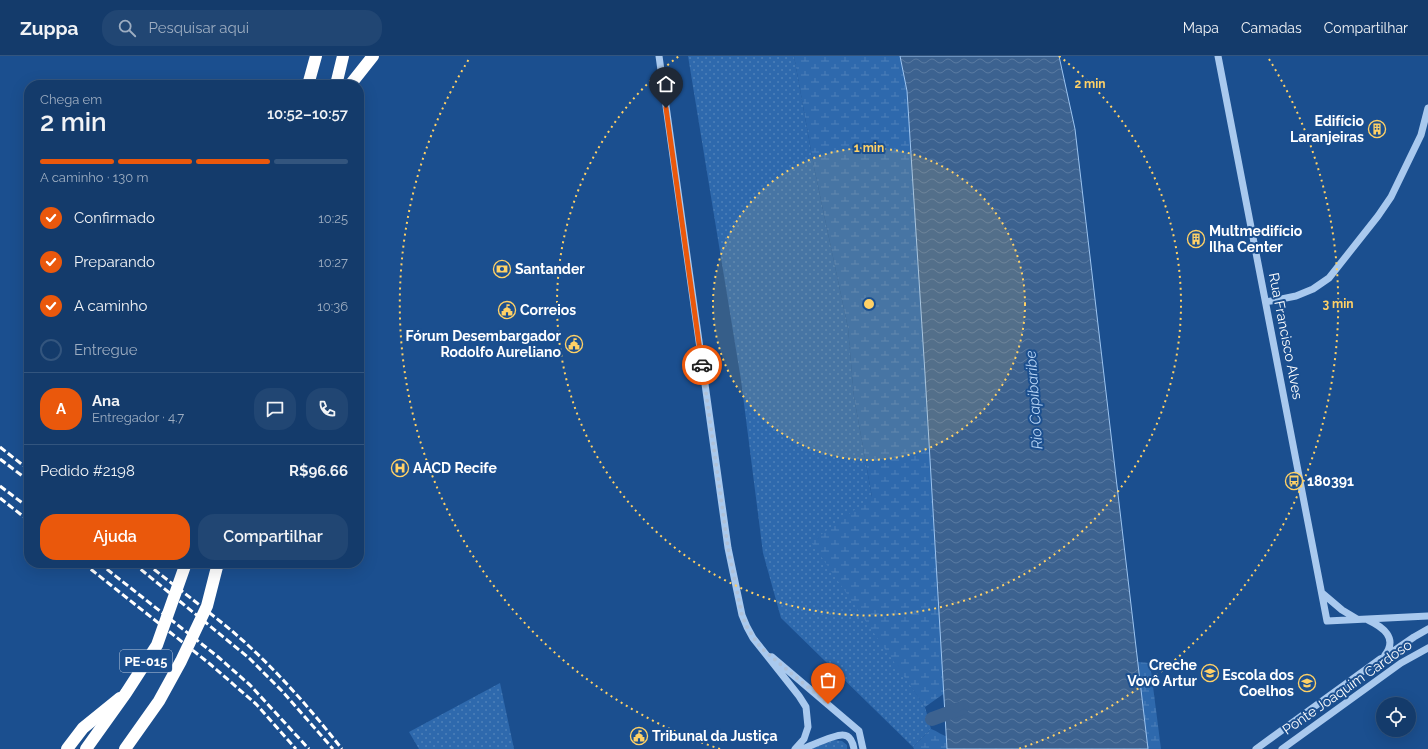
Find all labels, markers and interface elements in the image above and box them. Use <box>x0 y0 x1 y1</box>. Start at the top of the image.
search box <box>102 10 382 46</box>
text: Zuppa <box>20 17 78 39</box>
icon: search <box>116 17 138 39</box>
text: Pesquisar aqui <box>148 19 249 37</box>
text: Mapa <box>1183 20 1219 36</box>
text: Camadas <box>1241 20 1302 36</box>
text: Compartilhar <box>1324 20 1408 36</box>
pin <box>649 67 683 108</box>
icon: home <box>655 73 677 95</box>
text: 2 min <box>1074 77 1106 91</box>
text: Chega em <box>40 92 102 107</box>
text: 10:52–10:57 <box>267 105 348 123</box>
text: 2 min <box>40 107 107 137</box>
place label: Edifício Laranjeiras <box>1290 113 1365 145</box>
building icon: Edifício Laranjeiras <box>1367 119 1387 139</box>
text: 1 min <box>854 141 884 155</box>
text: A caminho · 130 m <box>40 170 148 185</box>
icon: check <box>40 207 62 229</box>
text: Confirmado <box>74 209 155 227</box>
text: 10:25 <box>318 211 348 226</box>
place label: Multmedifício Ilha Center <box>1209 223 1303 255</box>
building icon: Multmedifício Ilha Center <box>1186 229 1206 249</box>
icon: check <box>40 251 62 273</box>
text: Preparando <box>74 253 155 271</box>
text: 10:27 <box>318 255 348 270</box>
bank icon: Santander <box>492 259 512 279</box>
place label: Santander <box>515 261 585 277</box>
street label: Rua Francisco Alves <box>1266 271 1306 401</box>
icon: check <box>40 295 62 317</box>
text: A caminho <box>74 297 147 315</box>
centre of rings <box>862 297 876 311</box>
text: 3 min <box>1322 297 1354 311</box>
text: 10:36 <box>317 299 348 314</box>
public building icon: Correios <box>497 300 517 320</box>
place label: Correios <box>520 302 576 318</box>
place label: Fórum Desembargador Rodolfo Aureliano <box>406 328 562 360</box>
public building icon: Fórum Desembargador Rodolfo Aureliano <box>564 334 584 354</box>
text: Entregue <box>74 341 138 359</box>
courier <box>682 345 722 385</box>
water label: Rio Capibaribe <box>1022 350 1046 450</box>
icon: car <box>691 354 713 376</box>
button: chat <box>254 388 296 430</box>
button: phone <box>306 388 348 430</box>
text: Ana <box>92 392 120 410</box>
text: A <box>56 400 66 418</box>
text: Entregador · 4.7 <box>92 410 184 425</box>
hospital icon: AACD Recife <box>390 458 410 478</box>
place label: AACD Recife <box>413 460 497 476</box>
text: Pedido #2198 <box>40 462 135 480</box>
text: R$96.66 <box>289 462 348 480</box>
bus stop icon: 180391 <box>1284 471 1304 491</box>
place label: 180391 <box>1307 473 1354 489</box>
button: Ajuda <box>40 514 190 560</box>
button: Compartilhar <box>198 514 348 560</box>
street label: Ponte Joaquim Cardoso <box>1279 636 1415 738</box>
road number: PE-015 <box>120 650 172 672</box>
place label: Creche Vovô Artur <box>1127 657 1198 689</box>
pin <box>811 663 845 704</box>
school or university icon: Creche Vovô Artur <box>1200 663 1220 683</box>
place label: Escola dos Coelhos <box>1222 667 1294 699</box>
icon: bag <box>817 669 839 691</box>
school or university icon: Escola dos Coelhos <box>1297 673 1317 693</box>
map controls <box>1376 697 1416 737</box>
button: locate <box>1376 697 1416 737</box>
public building icon: Tribunal da Justiça <box>629 726 649 746</box>
place label: Tribunal da Justiça <box>652 728 778 744</box>

